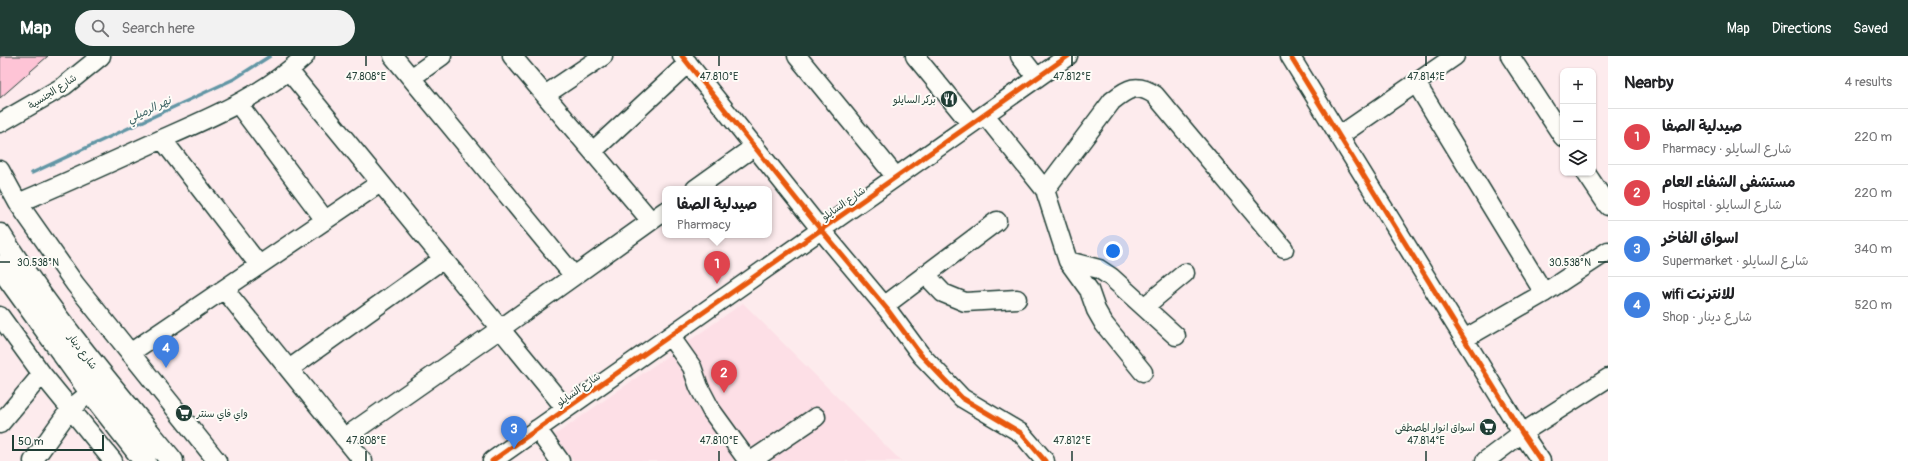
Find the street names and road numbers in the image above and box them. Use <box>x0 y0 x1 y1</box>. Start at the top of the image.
street label: شارع الجنسية <box>26 72 80 113</box>
street label: شارع السايلو <box>818 184 869 225</box>
street label: شارع دينار <box>64 331 100 372</box>
street label: شارع السايلو <box>553 370 604 411</box>

